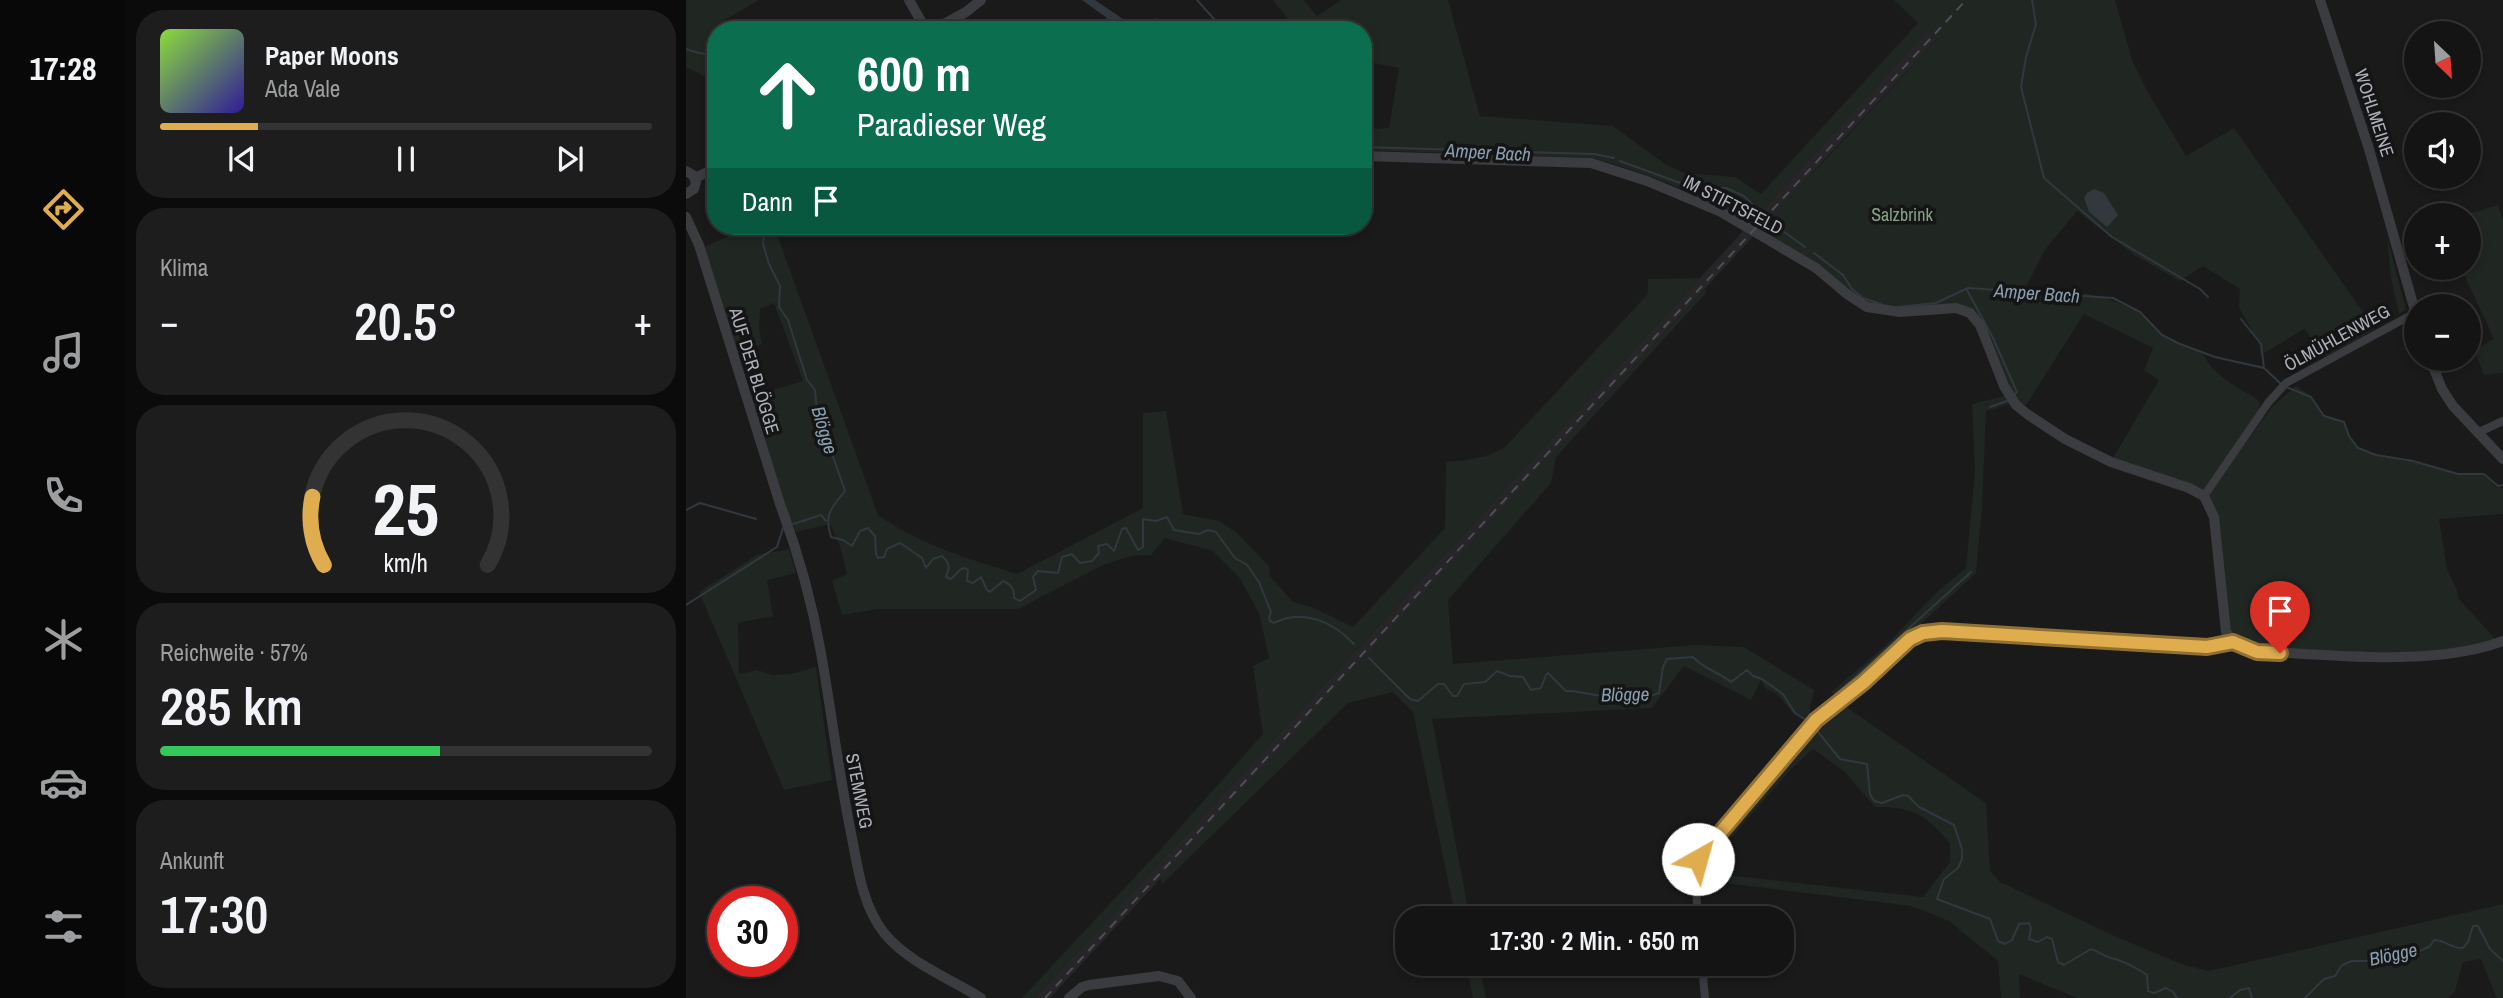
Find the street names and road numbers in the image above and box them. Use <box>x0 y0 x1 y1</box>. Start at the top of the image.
street label: WOHLMEINE <box>2349 66 2400 160</box>
street label: IM STIFTSFELD <box>1679 169 1788 240</box>
street label: ÖLMÜHLENWEG <box>2279 298 2394 377</box>
street label: AUF DER BLÖGGE <box>723 303 786 437</box>
street label: STEMWEG <box>840 751 879 831</box>

